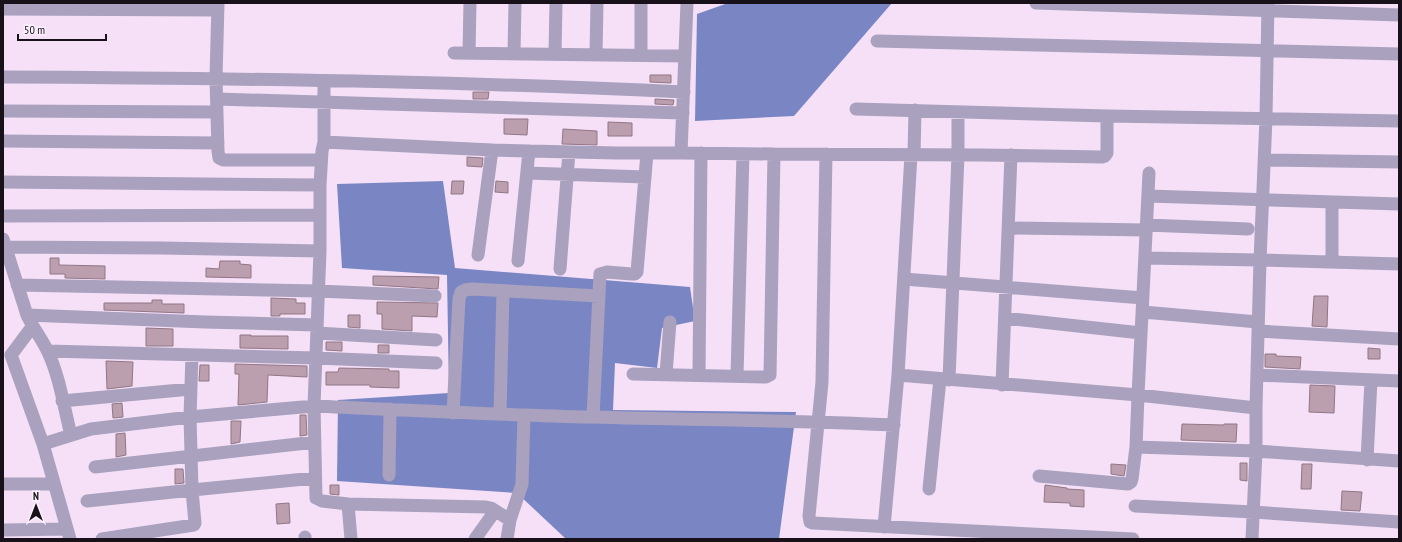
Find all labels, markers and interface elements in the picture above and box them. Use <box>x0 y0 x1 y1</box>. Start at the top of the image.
scale bar <box>18 16 106 42</box>
text: 50 m <box>24 22 45 37</box>
north arrow <box>16 486 56 526</box>
text: N <box>33 489 39 503</box>

